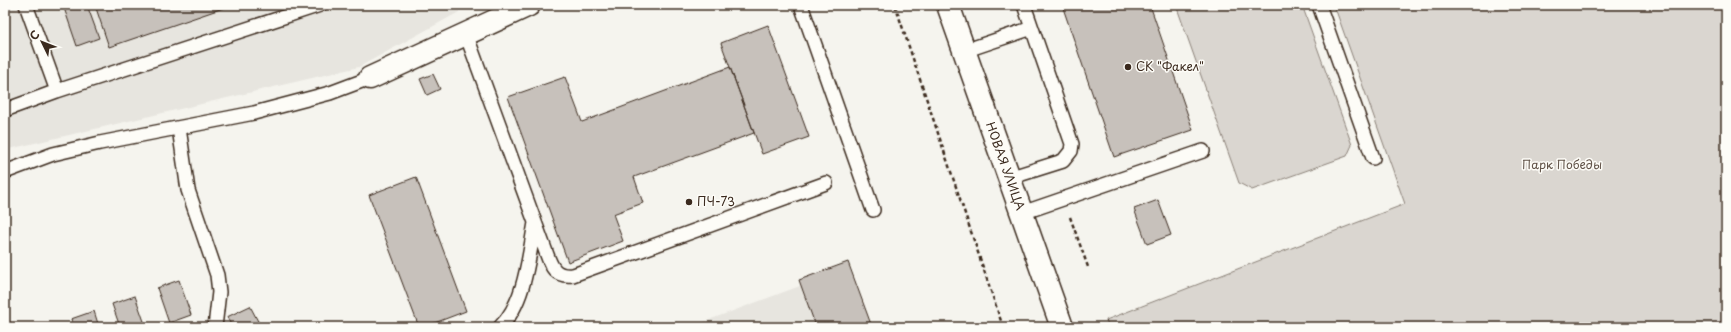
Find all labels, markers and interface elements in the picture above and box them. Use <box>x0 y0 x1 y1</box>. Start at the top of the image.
north arrow <box>22 22 62 62</box>
text: С <box>25 26 43 44</box>
place label: СК "Факел" <box>1136 57 1204 75</box>
marker: СК "Факел" <box>1123 62 1133 72</box>
street label: НОВАЯ УЛИЦА <box>982 119 1030 213</box>
park label: Парк Победы <box>1522 155 1602 173</box>
place label: ПЧ-73 <box>697 192 735 210</box>
marker: ПЧ-73 <box>684 197 694 207</box>

